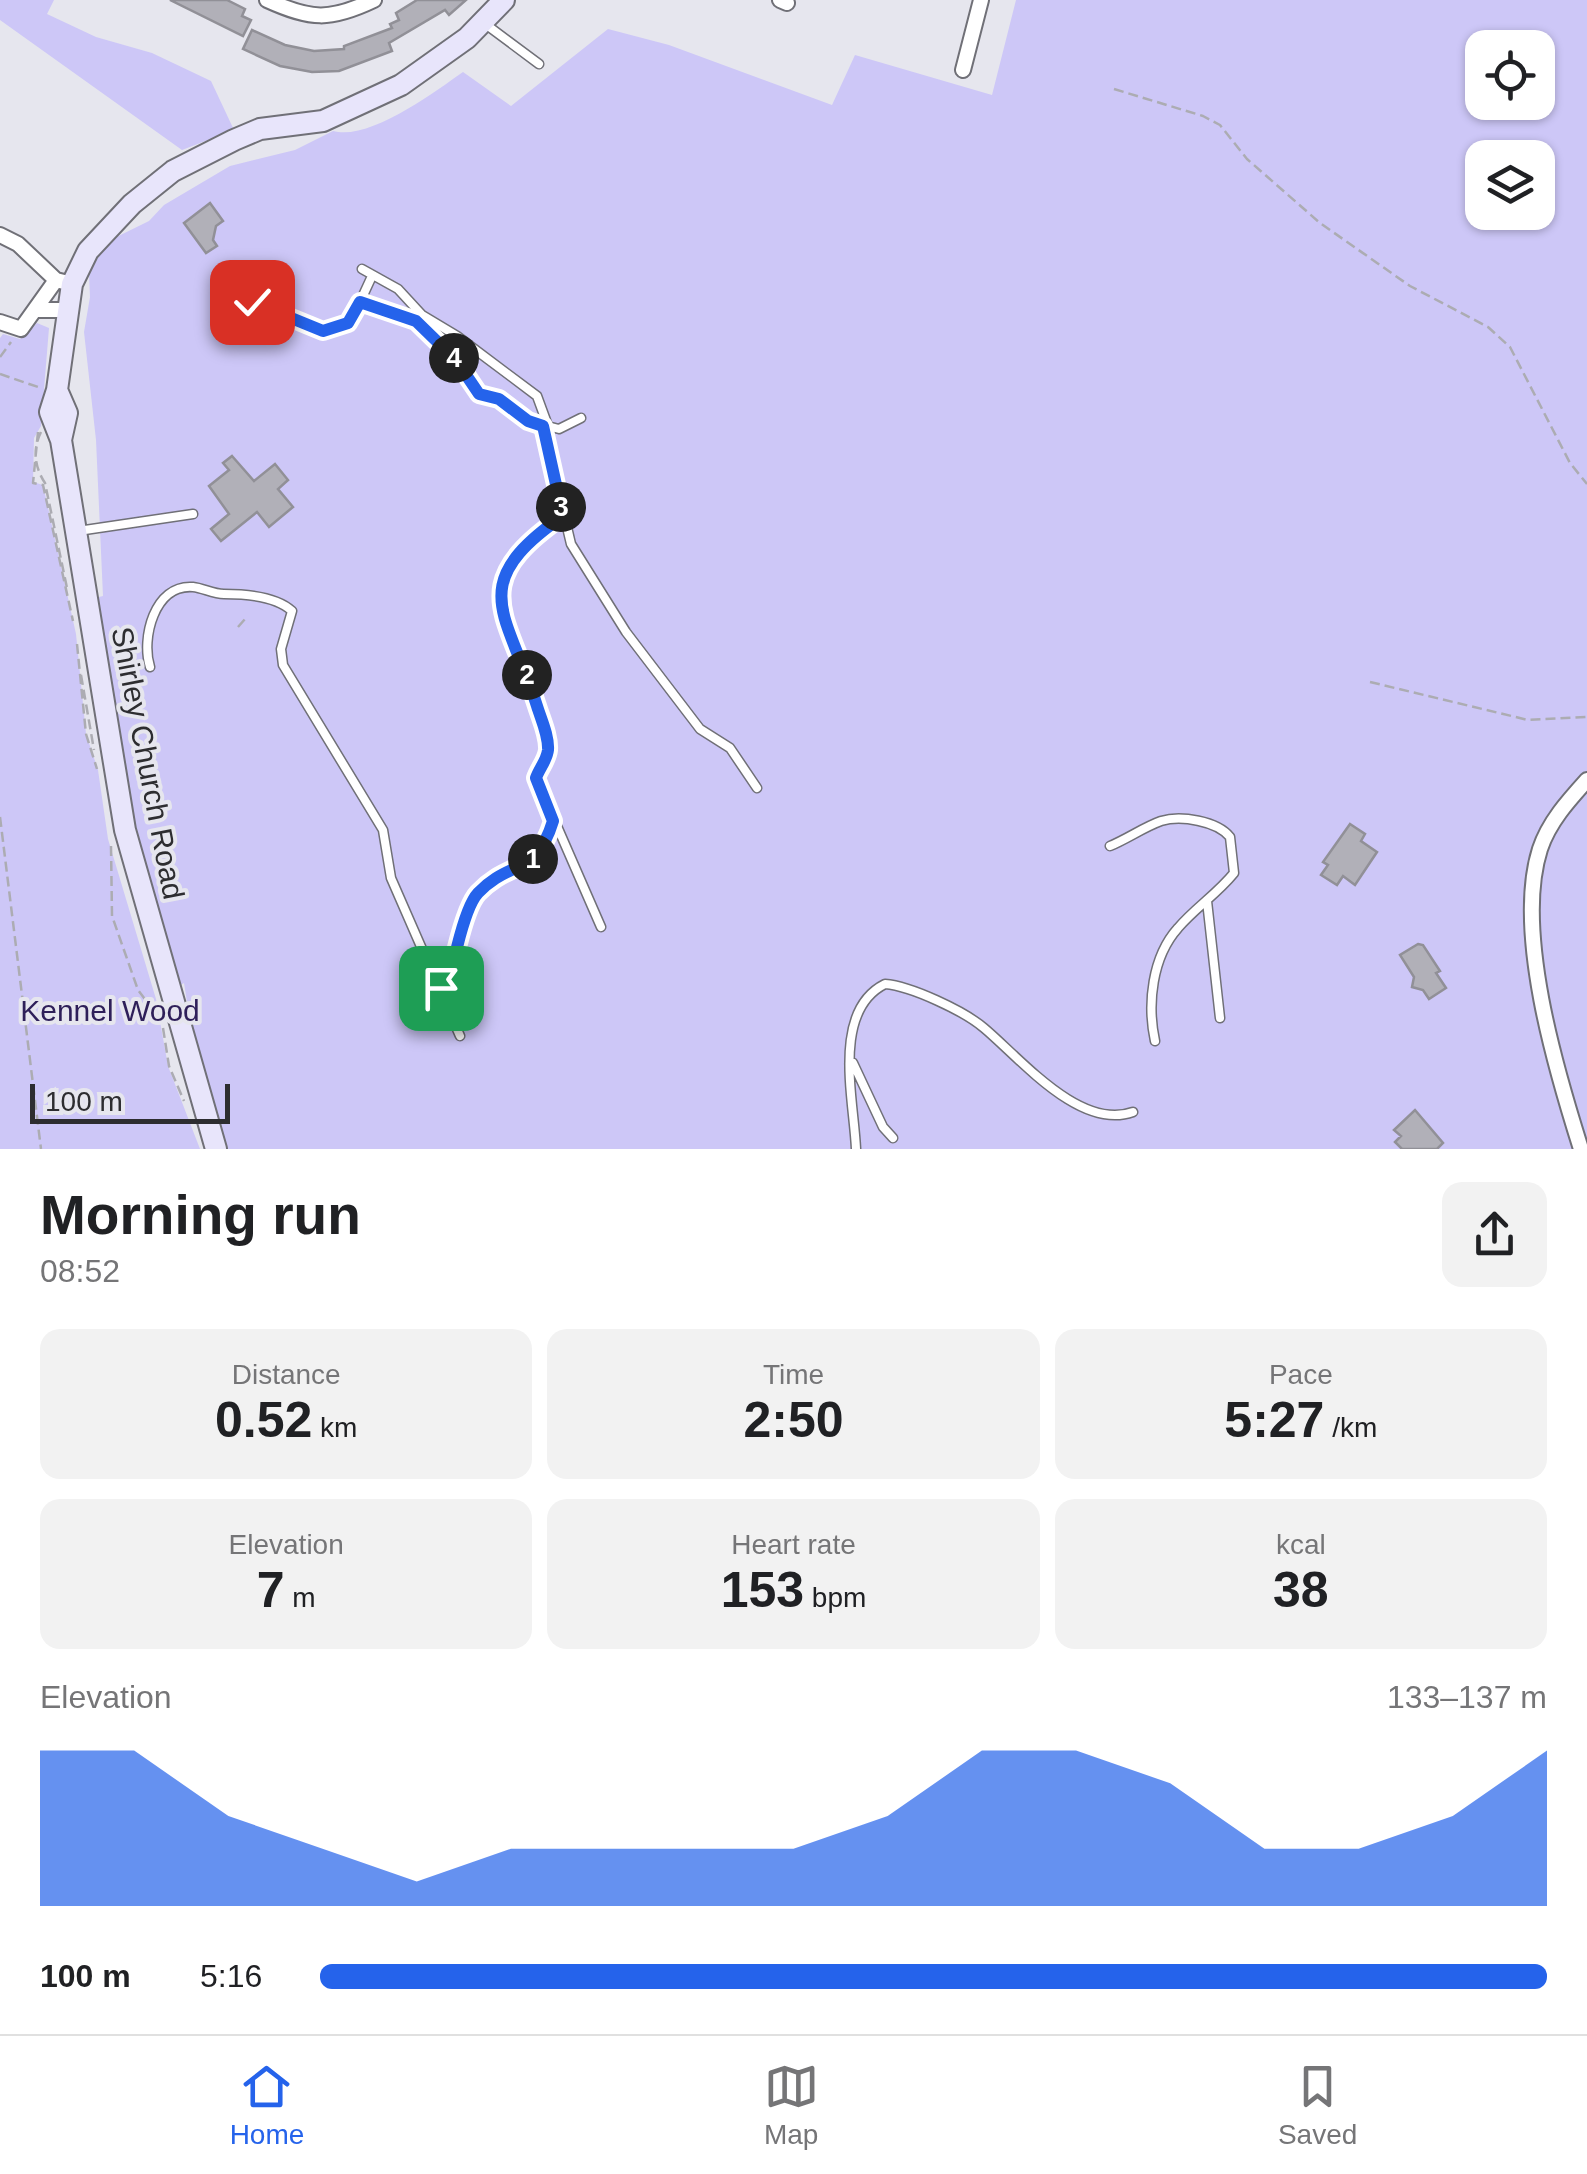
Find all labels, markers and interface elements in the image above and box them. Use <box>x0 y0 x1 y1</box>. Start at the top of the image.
map controls <box>1465 30 1555 230</box>
button: locate <box>1465 30 1555 120</box>
button: layers <box>1465 140 1555 230</box>
pin <box>210 260 295 345</box>
icon: check <box>225 275 280 330</box>
pin: 4 <box>429 333 479 383</box>
text: 4 <box>446 342 462 373</box>
pin: 3 <box>536 482 586 532</box>
text: 3 <box>553 491 569 522</box>
street label: Shirley Church Road <box>105 624 191 902</box>
pin: 2 <box>502 650 552 700</box>
text: 2 <box>519 659 535 690</box>
pin: 1 <box>508 834 558 884</box>
text: 1 <box>525 843 541 874</box>
pin <box>399 946 484 1031</box>
icon: arrive <box>414 961 469 1016</box>
park label: Kennel Wood <box>20 994 200 1027</box>
scale bar <box>30 1079 230 1124</box>
text: 100 m <box>45 1086 123 1117</box>
button: share <box>1442 1182 1547 1287</box>
text: Morning run <box>40 1184 361 1246</box>
text: 08:52 <box>40 1253 120 1289</box>
text: Distance <box>232 1359 341 1390</box>
text: Time <box>763 1359 824 1390</box>
text: Pace <box>1269 1359 1333 1390</box>
text: 0.52 <box>215 1392 312 1448</box>
text: 2:50 <box>743 1392 844 1448</box>
text: 5:27 <box>1224 1392 1324 1448</box>
text: km <box>312 1412 357 1443</box>
text: /km <box>1324 1412 1377 1443</box>
text: Elevation <box>229 1529 344 1560</box>
text: Heart rate <box>731 1529 856 1560</box>
text: kcal <box>1276 1529 1326 1560</box>
text: 7 <box>257 1562 285 1618</box>
text: 153 <box>721 1562 804 1618</box>
text: 38 <box>1273 1562 1329 1618</box>
text: m <box>285 1582 316 1613</box>
text: bpm <box>804 1582 866 1613</box>
text: Elevation <box>40 1679 172 1715</box>
text: 133–137 m <box>1387 1679 1547 1715</box>
text: 100 m <box>40 1958 131 1994</box>
text: 5:16 <box>200 1958 262 1994</box>
tab: Home <box>230 2059 304 2151</box>
tab: Map <box>764 2059 819 2151</box>
tab: Saved <box>1278 2059 1357 2151</box>

